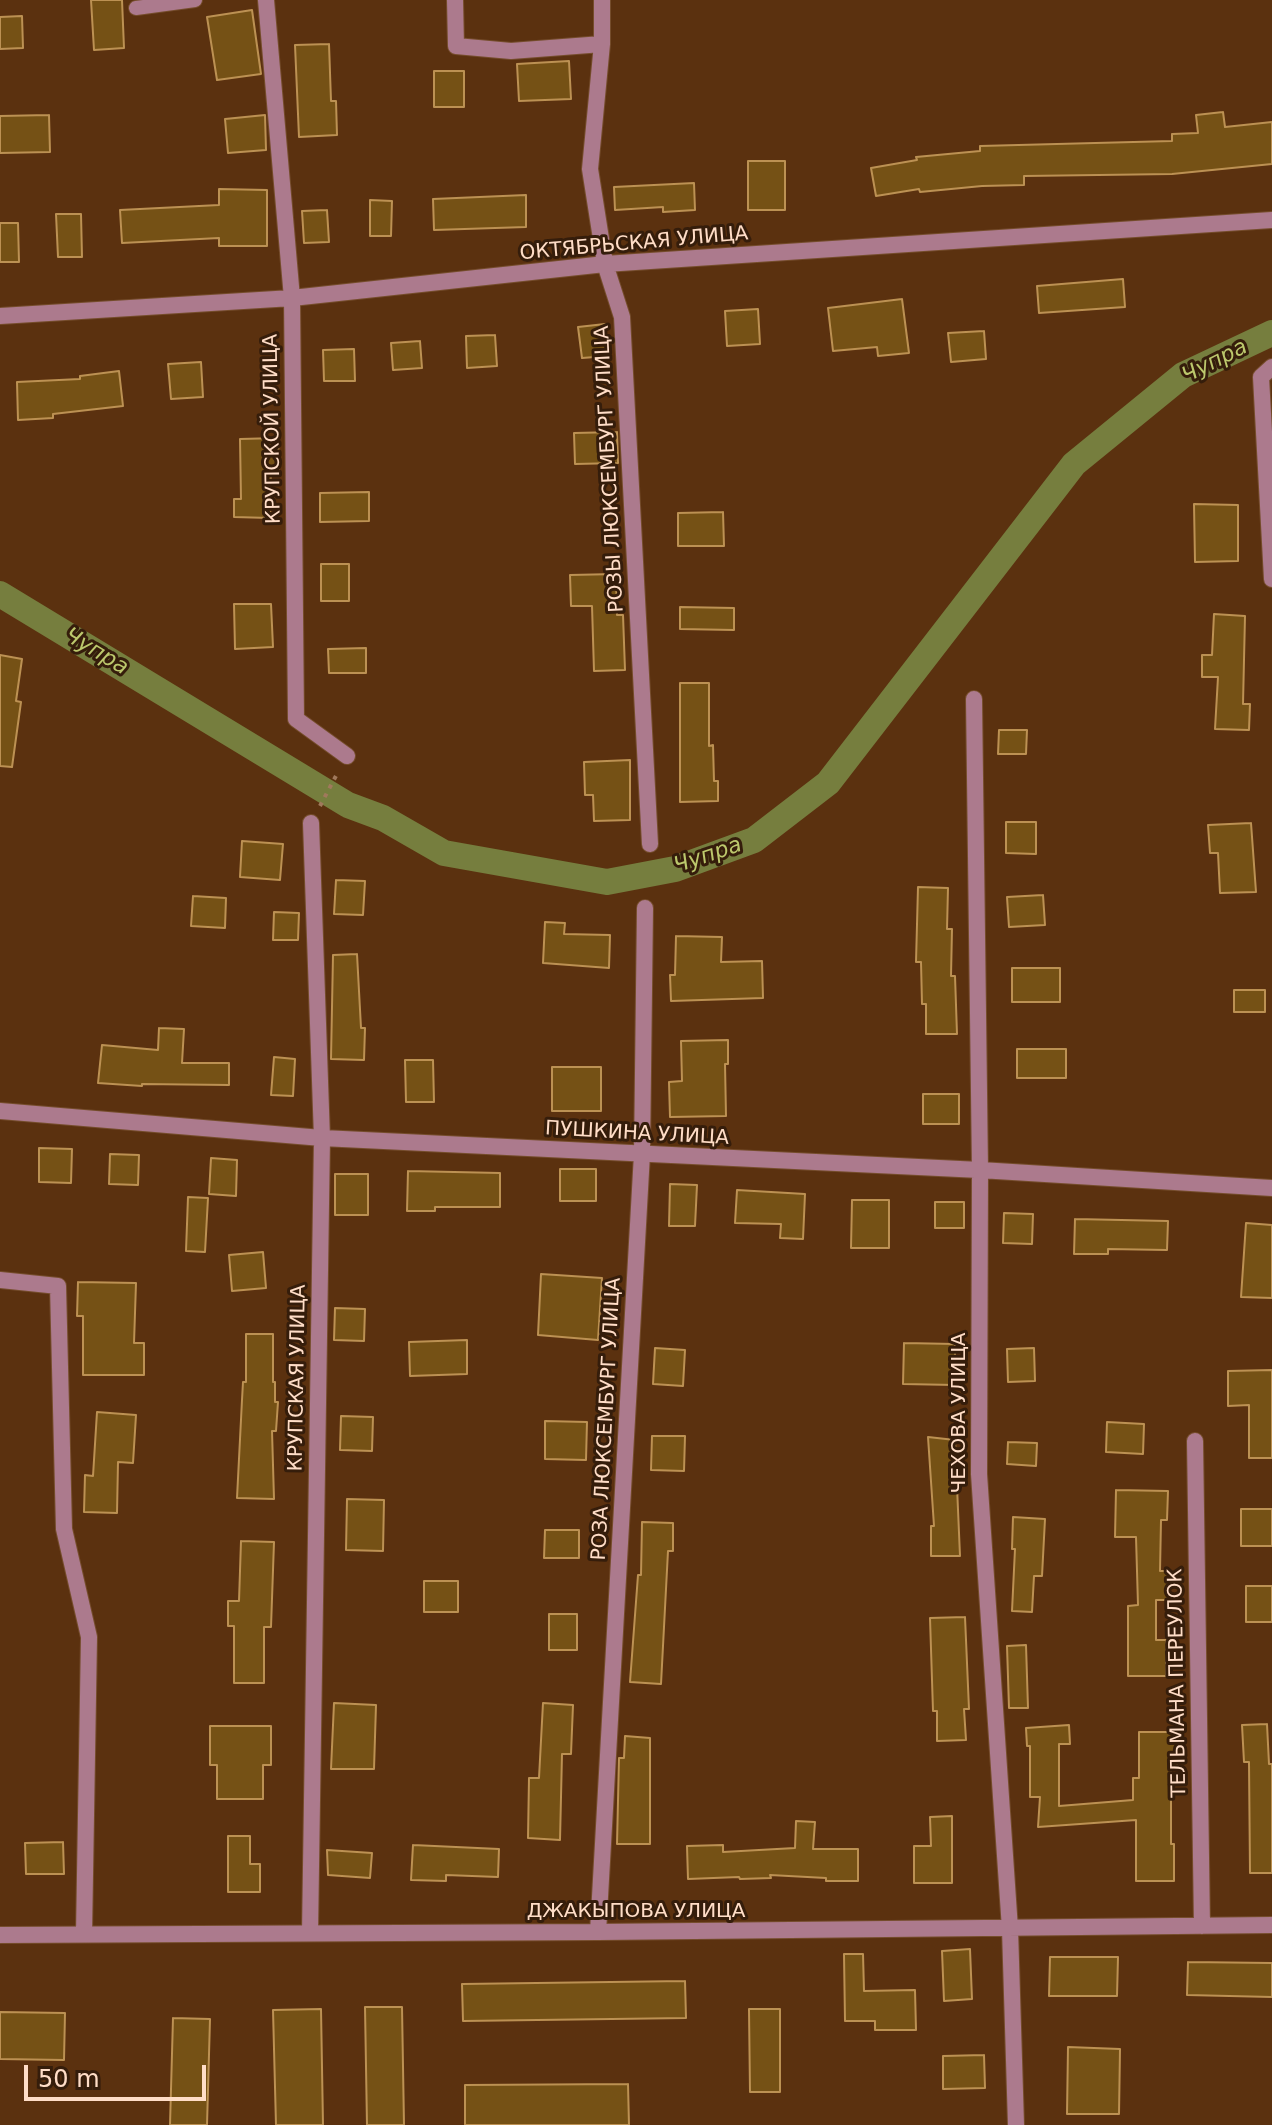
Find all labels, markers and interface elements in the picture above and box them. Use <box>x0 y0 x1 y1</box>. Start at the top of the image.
street label: ОКТЯБРЬСКАЯ УЛИЦА <box>519 222 749 266</box>
street label: РОЗЫ ЛЮКСЕМБУРГ УЛИЦА <box>591 325 629 613</box>
street label: КРУПСКОЙ УЛИЦА <box>259 334 287 524</box>
water label: Чупра <box>1178 334 1252 390</box>
water label: Чупра <box>59 623 133 681</box>
water label: Чупра <box>671 832 745 880</box>
street label: ПУШКИНА УЛИЦА <box>544 1117 730 1151</box>
street label: РОЗА ЛЮКСЕМБУРГ УЛИЦА <box>588 1277 626 1561</box>
street label: КРУПСКАЯ УЛИЦА <box>284 1284 312 1472</box>
street label: ЧЕХОВА УЛИЦА <box>948 1333 972 1493</box>
street label: ТЕЛЬМАНА ПЕРЕУЛОК <box>1164 1568 1192 1798</box>
street label: ДЖАКЫПОВА УЛИЦА <box>527 1900 745 1924</box>
scale bar <box>28 2049 210 2099</box>
text: 50 m <box>38 2065 100 2093</box>

